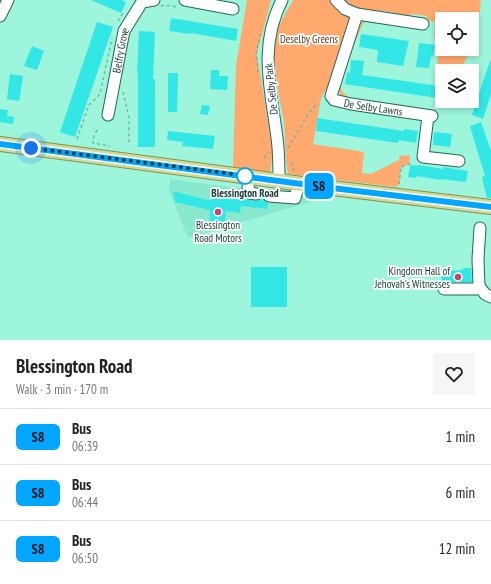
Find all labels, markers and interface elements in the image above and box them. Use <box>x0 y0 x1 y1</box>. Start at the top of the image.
map controls <box>435 12 479 108</box>
button: locate <box>435 12 479 56</box>
street label: Belfry Grove <box>109 24 132 74</box>
park label: Deselby Greens <box>280 32 338 46</box>
street label: De Selby Park <box>261 62 281 115</box>
button: layers <box>435 64 479 108</box>
street label: De Selby Lawns <box>342 96 404 119</box>
your location <box>21 138 41 158</box>
marker: Blessington Road <box>236 167 254 185</box>
line badge: S8 <box>301 173 337 199</box>
text: S8 <box>313 177 325 195</box>
place label: Blessington Road <box>211 186 279 200</box>
marker: Blessington Road Motors <box>213 207 223 217</box>
place label: Blessington Road Motors <box>194 218 242 245</box>
place label: Kingdom Hall of Jehovah's Witnesses <box>374 264 451 291</box>
marker: Kingdom Hall of Jehovah's Witnesses <box>453 272 463 282</box>
button: heart <box>433 353 475 395</box>
text: Blessington Road <box>16 354 133 378</box>
text: Walk · 3 min · 170 m <box>16 381 108 398</box>
text: Bus <box>72 419 91 438</box>
text: 1 min <box>445 427 475 446</box>
text: S8 <box>32 428 44 446</box>
text: 06:39 <box>72 438 98 455</box>
text: Bus <box>72 475 91 494</box>
text: 6 min <box>445 483 475 502</box>
text: S8 <box>32 484 44 502</box>
text: 06:44 <box>72 494 98 511</box>
text: Bus <box>72 531 91 550</box>
text: 12 min <box>439 539 475 558</box>
text: S8 <box>32 540 44 558</box>
text: 06:50 <box>72 550 98 567</box>

